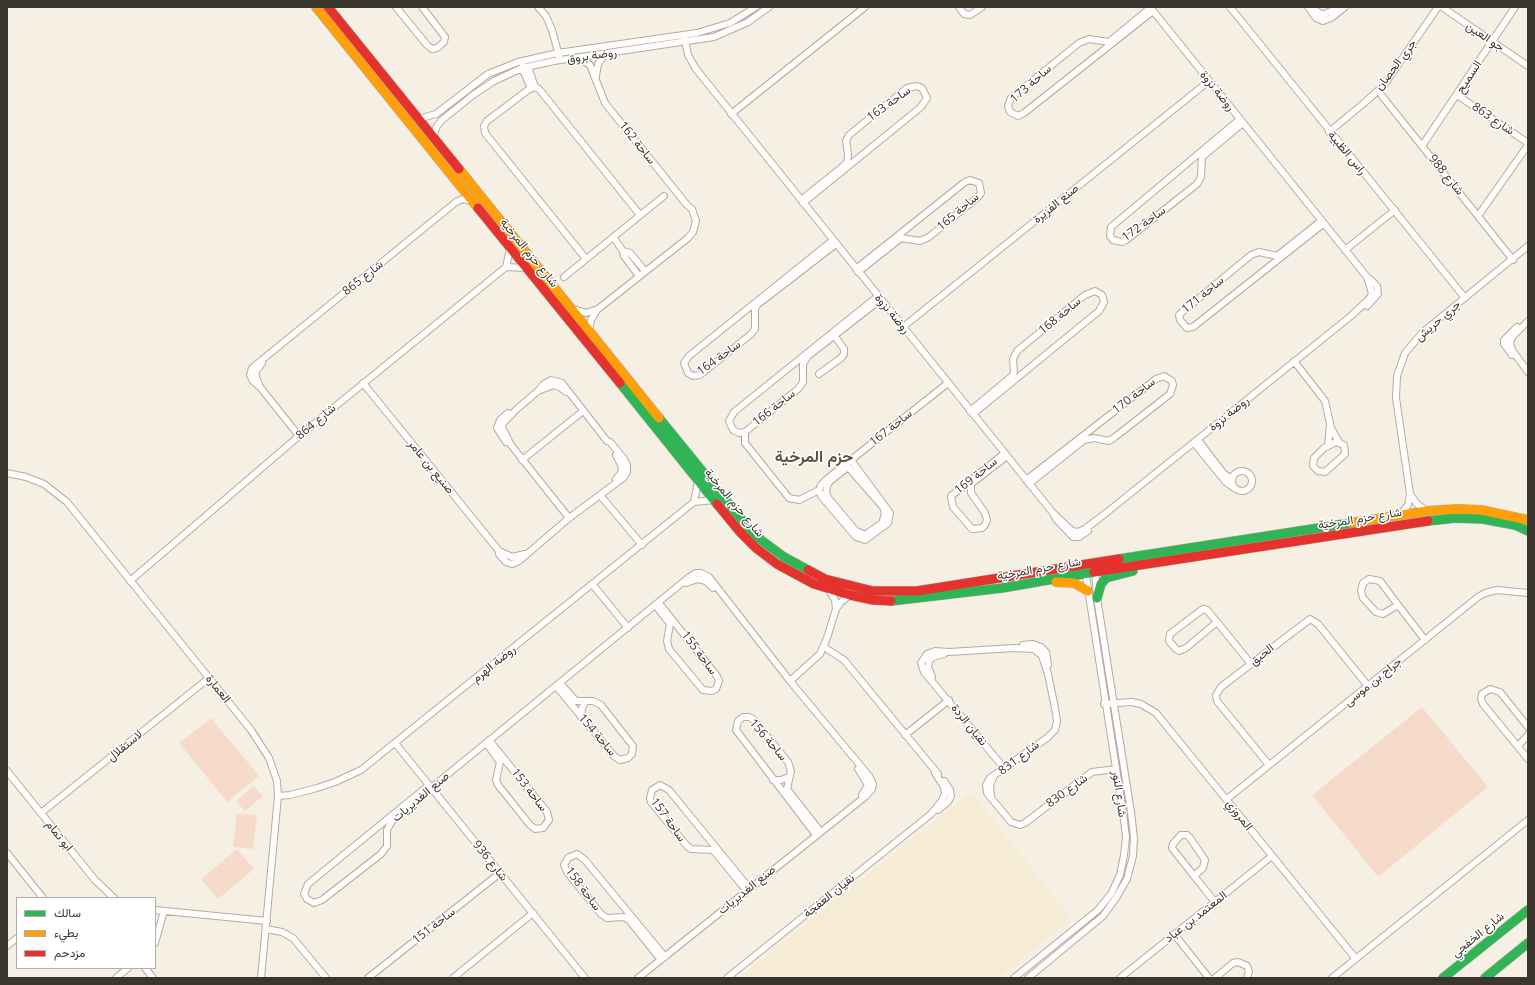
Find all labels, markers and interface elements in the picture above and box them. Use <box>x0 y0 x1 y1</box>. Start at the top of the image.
street label: جو العين <box>1463 19 1507 55</box>
street label: جري الحصان <box>1372 37 1420 93</box>
street label: روضة بروق <box>566 45 618 67</box>
street label: السميح <box>1453 58 1485 96</box>
street label: ساحة 173 <box>1007 62 1055 106</box>
street label: روضة نزوة <box>1196 68 1238 114</box>
street label: ساحة 163 <box>864 83 914 125</box>
street label: شارع 863 <box>1469 100 1517 138</box>
street label: ساحة 162 <box>615 119 659 167</box>
street label: راس الظبية <box>1325 128 1369 178</box>
street label: شارع 988 <box>1425 152 1467 198</box>
street label: صنع الفزيرة <box>1030 181 1082 227</box>
street label: ساحة 165 <box>934 190 982 234</box>
street label: ساحة 172 <box>1119 203 1169 245</box>
street label: شارع حزم المرخية <box>497 216 561 290</box>
street label: شارع 865 <box>340 257 386 299</box>
street label: ساحة 171 <box>1179 273 1227 317</box>
street label: روضة نزوة <box>871 291 913 337</box>
street label: ساحة 168 <box>1036 294 1084 338</box>
street label: جري حريش <box>1412 297 1464 345</box>
street label: ساحة 164 <box>694 337 744 379</box>
street label: ساحة 170 <box>1110 375 1158 417</box>
street label: ساحة 166 <box>750 386 798 430</box>
street label: روضة نزوة <box>1206 393 1252 435</box>
street label: شارع 864 <box>293 401 339 443</box>
street label: ساحة 167 <box>867 406 915 450</box>
street label: صنيع بن عامر <box>405 437 457 497</box>
district label: حزم المرخية <box>775 447 853 467</box>
street label: ساحة 169 <box>952 454 1000 498</box>
street label: شارع حزم المرخية <box>701 466 767 540</box>
street label: شارع حزم المرخية <box>1317 505 1403 533</box>
street label: شارع حزم المرخية <box>996 555 1082 583</box>
street label: ساحة 155 <box>678 628 720 678</box>
street label: الحبق <box>1247 641 1277 669</box>
street label: روضة الهرم <box>469 642 519 686</box>
street label: جراح بن موسى <box>1341 654 1405 710</box>
street label: العمارة <box>202 672 234 706</box>
street label: نقيان الردة <box>948 701 990 749</box>
street label: ساحة 154 <box>575 711 619 759</box>
street label: ساحة 156 <box>746 716 790 764</box>
street label: لاستقلال <box>104 727 146 765</box>
street label: شارع 831 <box>996 738 1042 778</box>
street label: ساحة 153 <box>508 766 550 814</box>
street label: صنع الغديريات <box>390 769 452 825</box>
street label: شارع النور <box>1109 770 1129 818</box>
street label: شارع 830 <box>1043 771 1091 811</box>
street label: ساحة 157 <box>647 795 689 845</box>
street label: المروزي <box>1222 797 1256 833</box>
street label: ابو تمام <box>42 818 76 854</box>
street label: شارع 936 <box>469 838 511 884</box>
street label: صنع الغديريات <box>715 862 779 918</box>
street label: ساحة 158 <box>562 864 604 914</box>
street label: نقيان العفجة <box>801 871 857 921</box>
street label: المعتمد بن عباد <box>1162 888 1230 946</box>
legend <box>16 897 156 969</box>
text: سالك <box>54 904 81 921</box>
street label: ساحة 151 <box>410 905 458 947</box>
street label: شارع الخفجي <box>1449 909 1507 961</box>
text: بطيء <box>54 924 78 941</box>
text: مزدحم <box>54 944 85 961</box>

